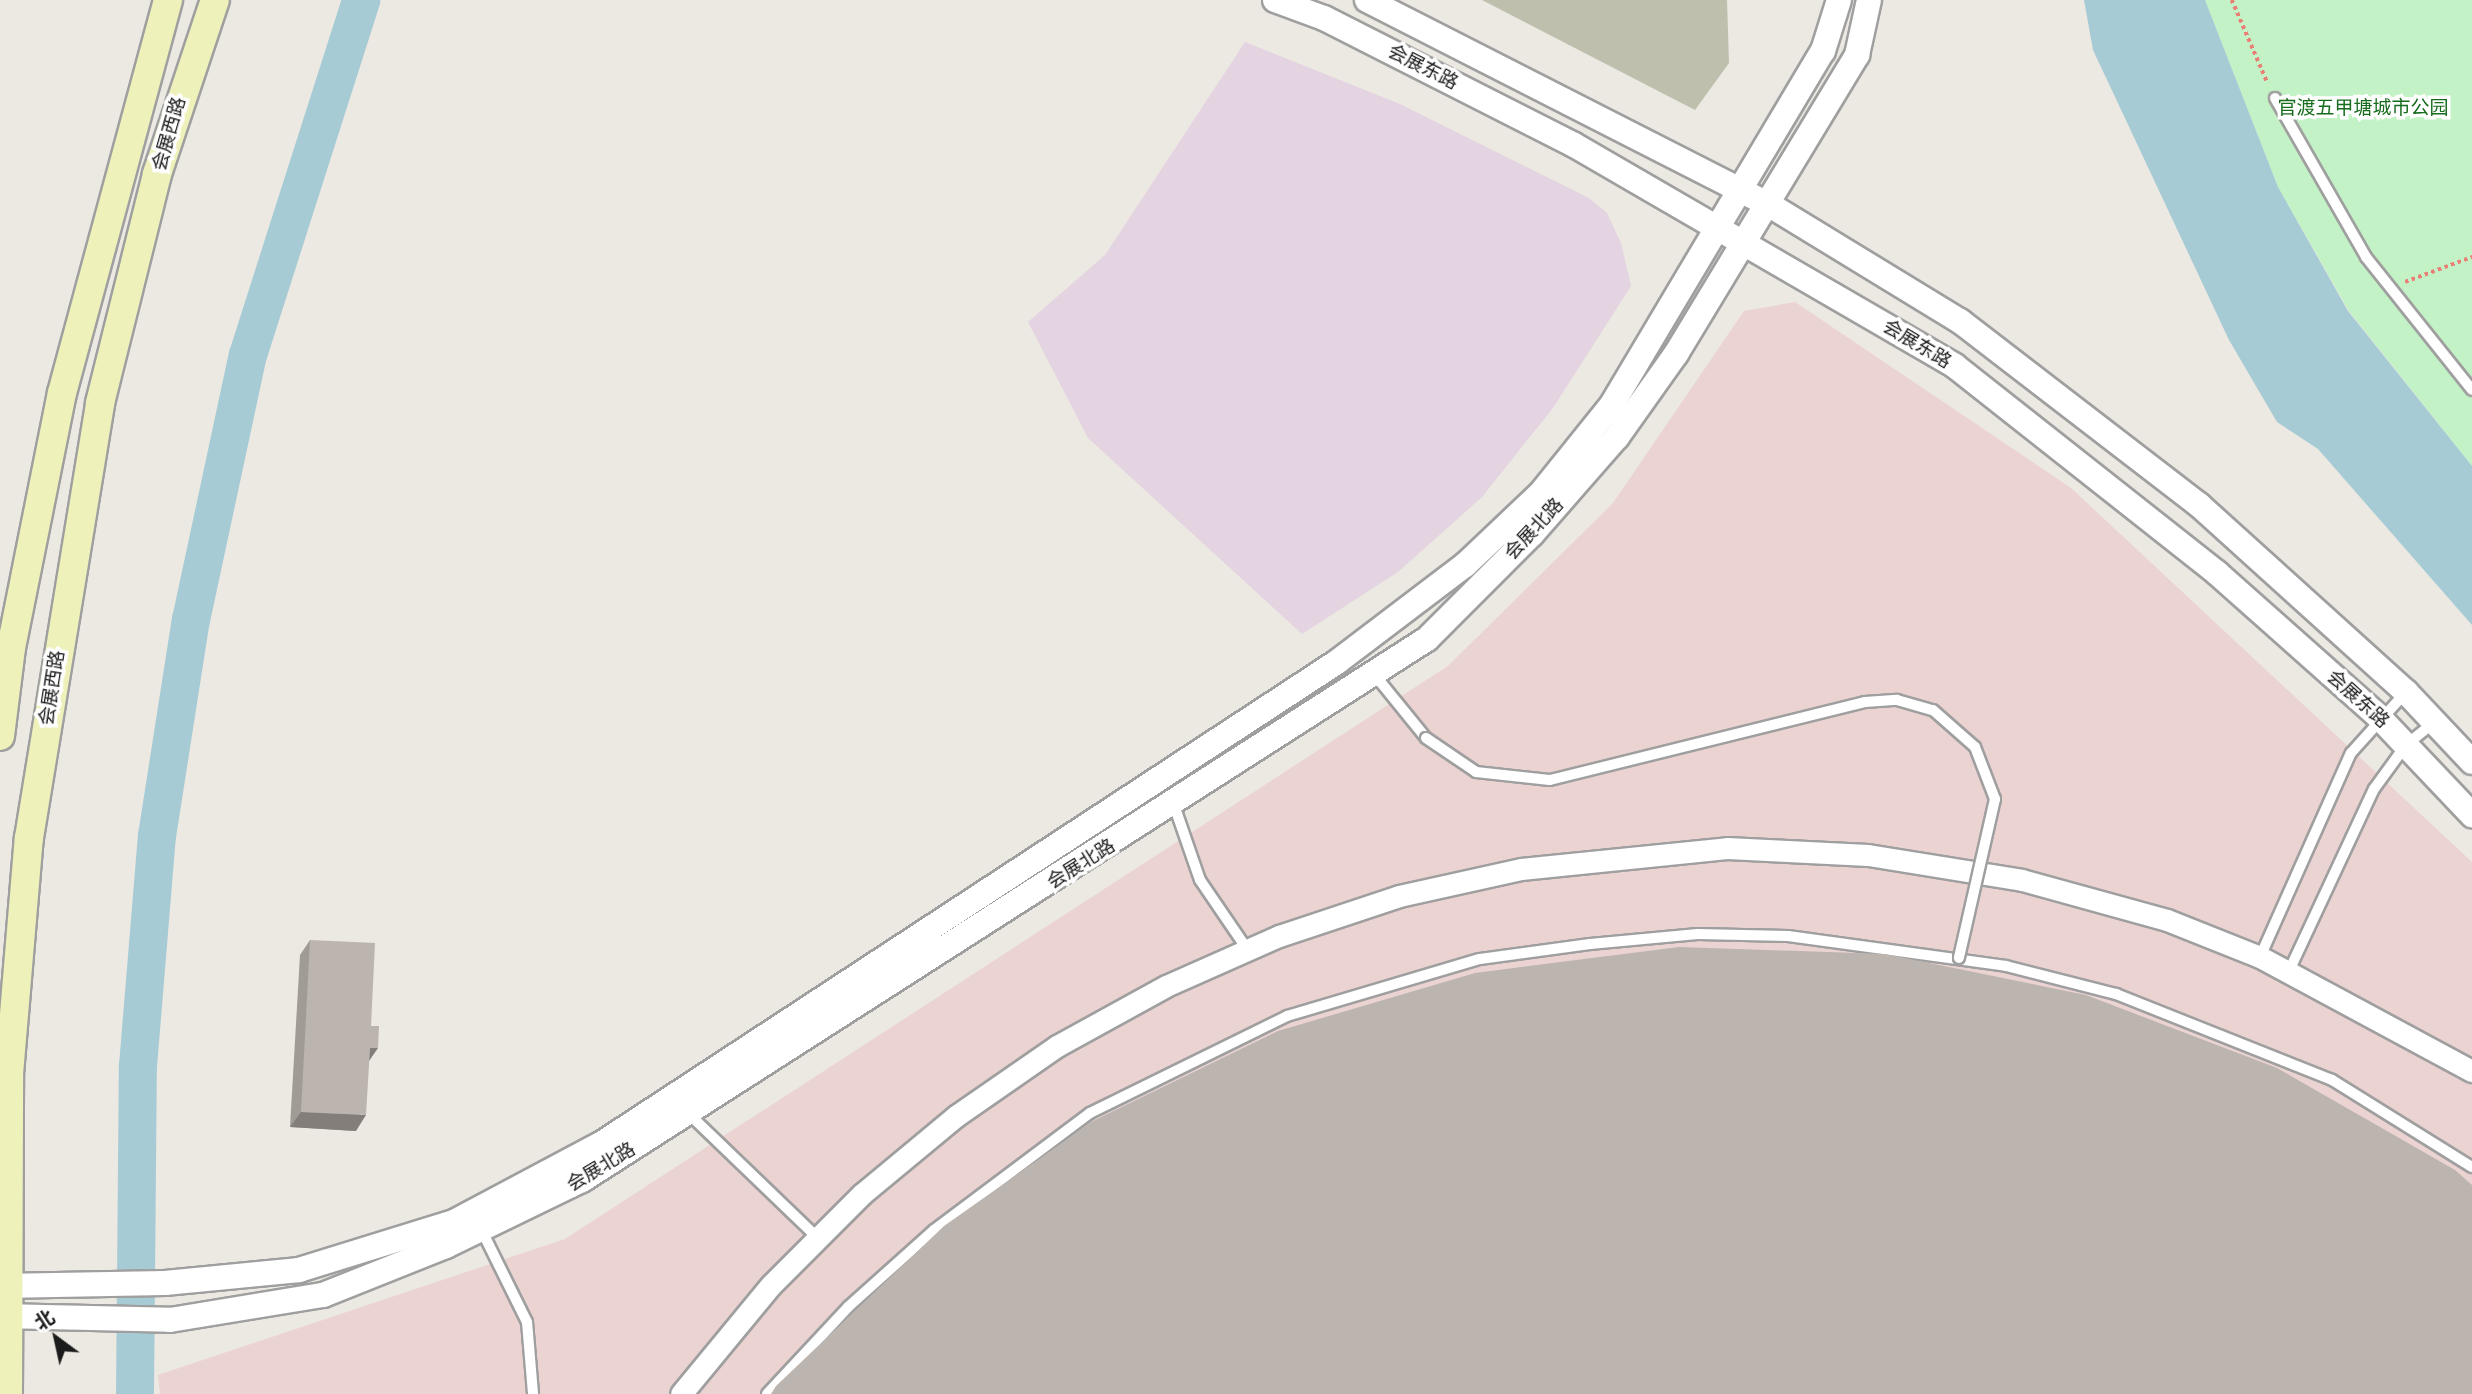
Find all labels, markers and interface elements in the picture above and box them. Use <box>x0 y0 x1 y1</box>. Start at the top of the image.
street label: 会展东路 <box>1384 40 1462 94</box>
street label: 会展西路 <box>148 94 190 174</box>
park label: 官渡五甲塘城市公园 <box>2278 97 2448 119</box>
street label: 会展东路 <box>1879 315 1955 373</box>
street label: 会展北路 <box>1500 493 1568 565</box>
street label: 会展西路 <box>35 649 69 727</box>
street label: 会展东路 <box>2322 665 2394 733</box>
street label: 会展北路 <box>1043 834 1119 894</box>
street label: 会展北路 <box>563 1138 639 1196</box>
north arrow <box>21 1303 91 1373</box>
text: 北 <box>30 1305 59 1335</box>

